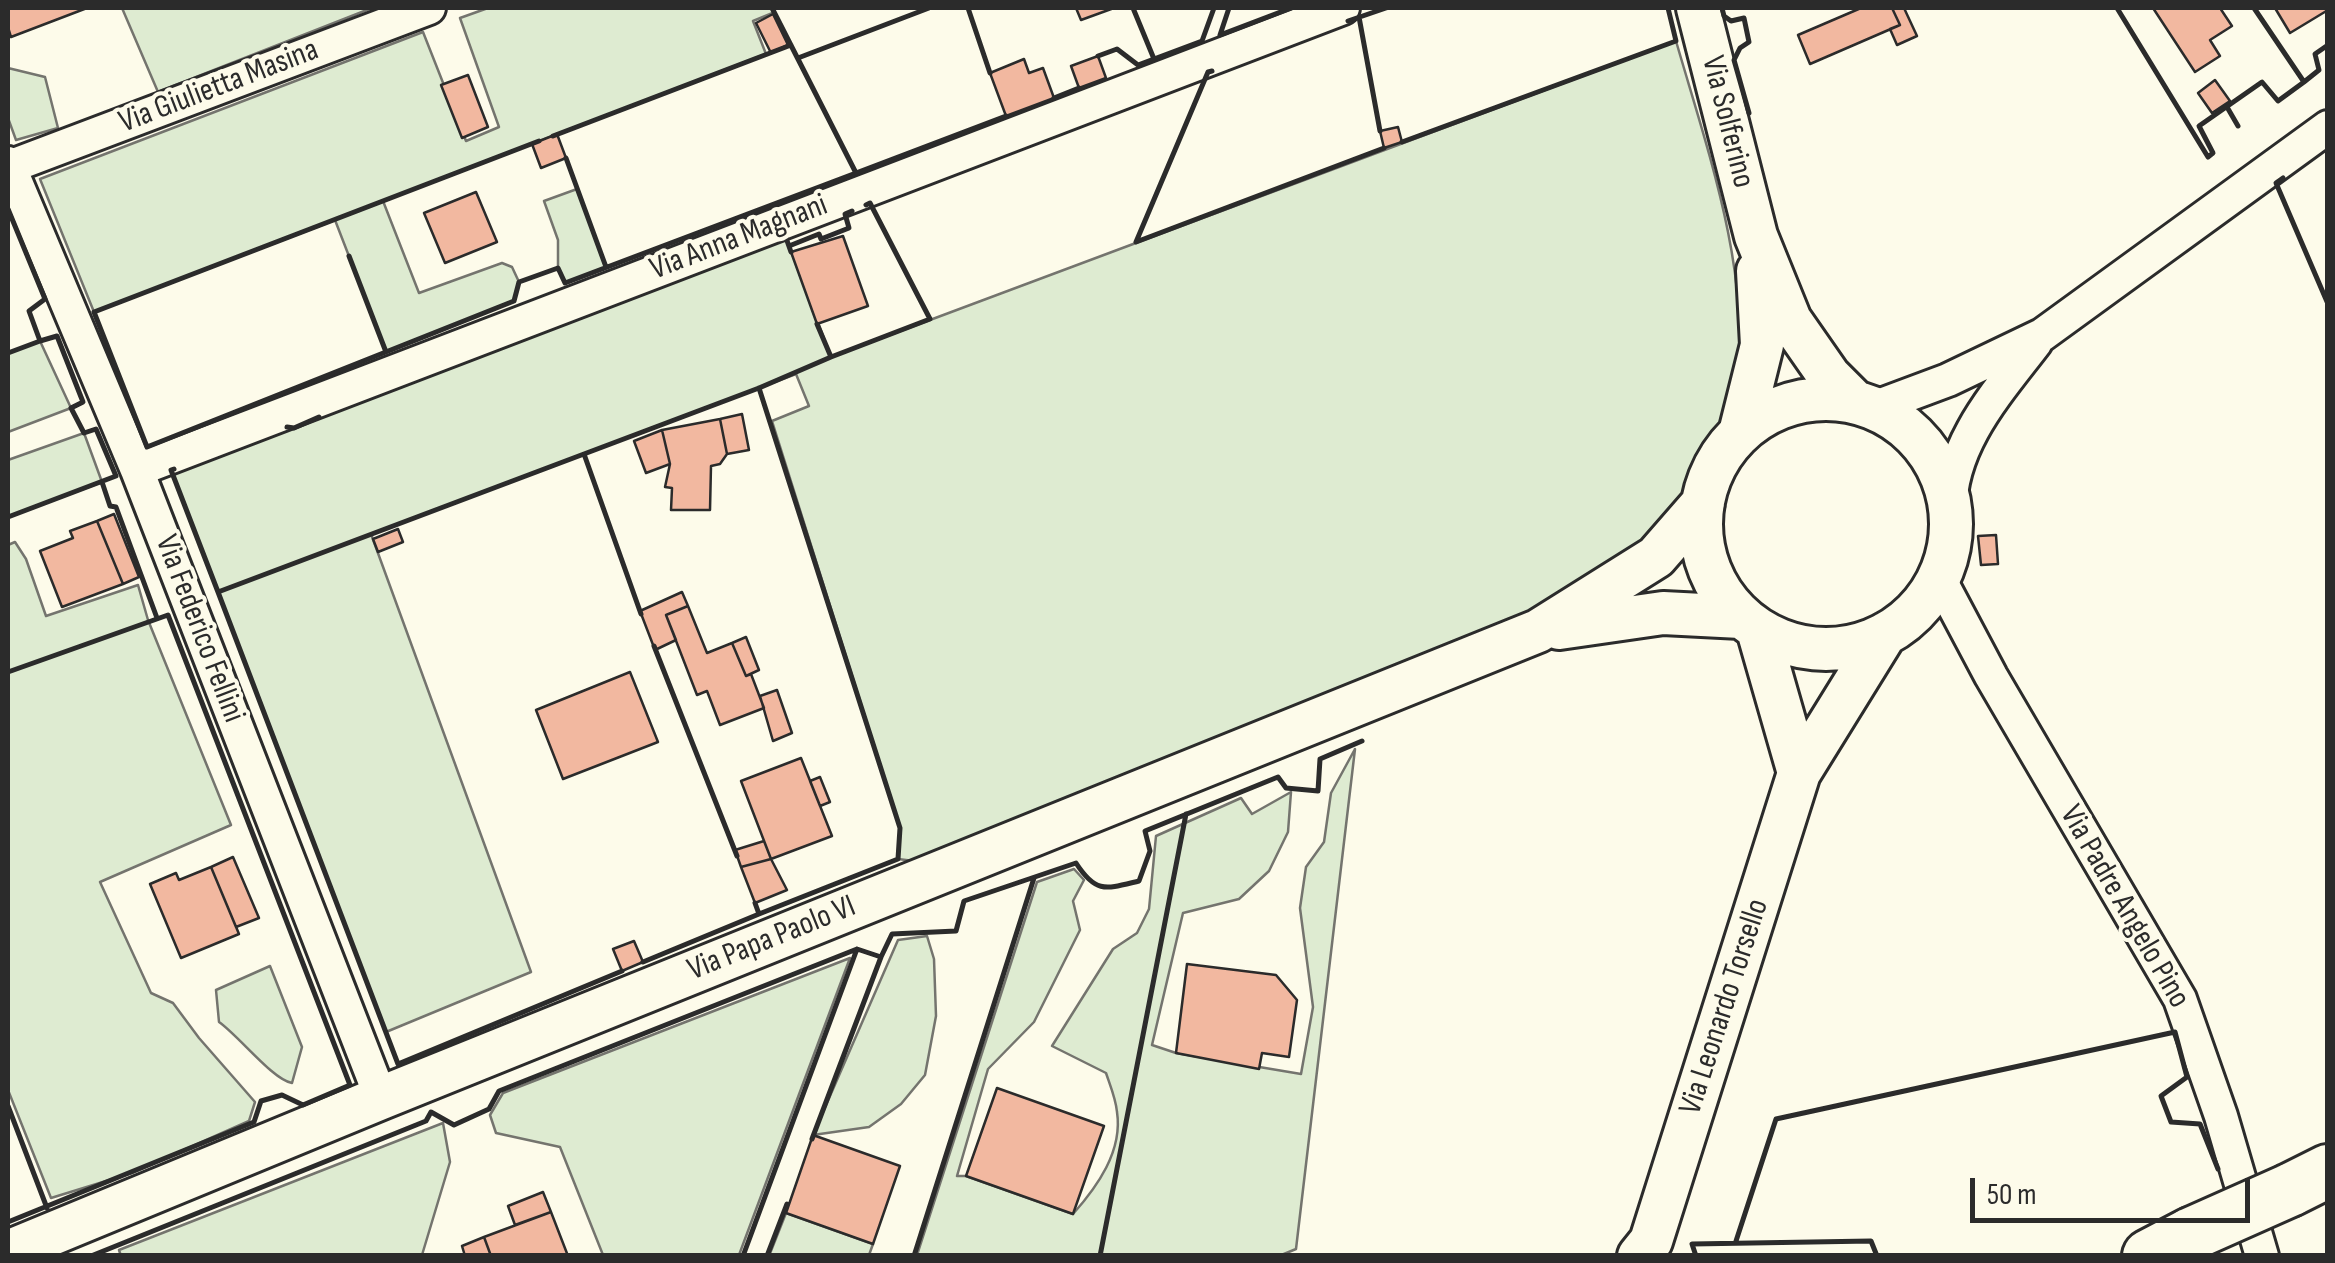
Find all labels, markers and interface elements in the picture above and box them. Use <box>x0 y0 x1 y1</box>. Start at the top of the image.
street label: Via Giulietta Masina <box>114 31 324 143</box>
street label: Via Solferino <box>1692 52 1762 192</box>
street label: Via Anna Magnani <box>645 187 833 289</box>
street label: Via Federico Fellini <box>146 530 252 728</box>
street label: Via Padre Angelo Pino <box>2051 799 2197 1015</box>
street label: Via Papa Paolo VI <box>682 888 862 990</box>
street label: Via Leonardo Torsello <box>1672 894 1778 1120</box>
scale bar <box>1975 1158 2255 1220</box>
text: 50 m <box>1987 1177 2036 1213</box>

